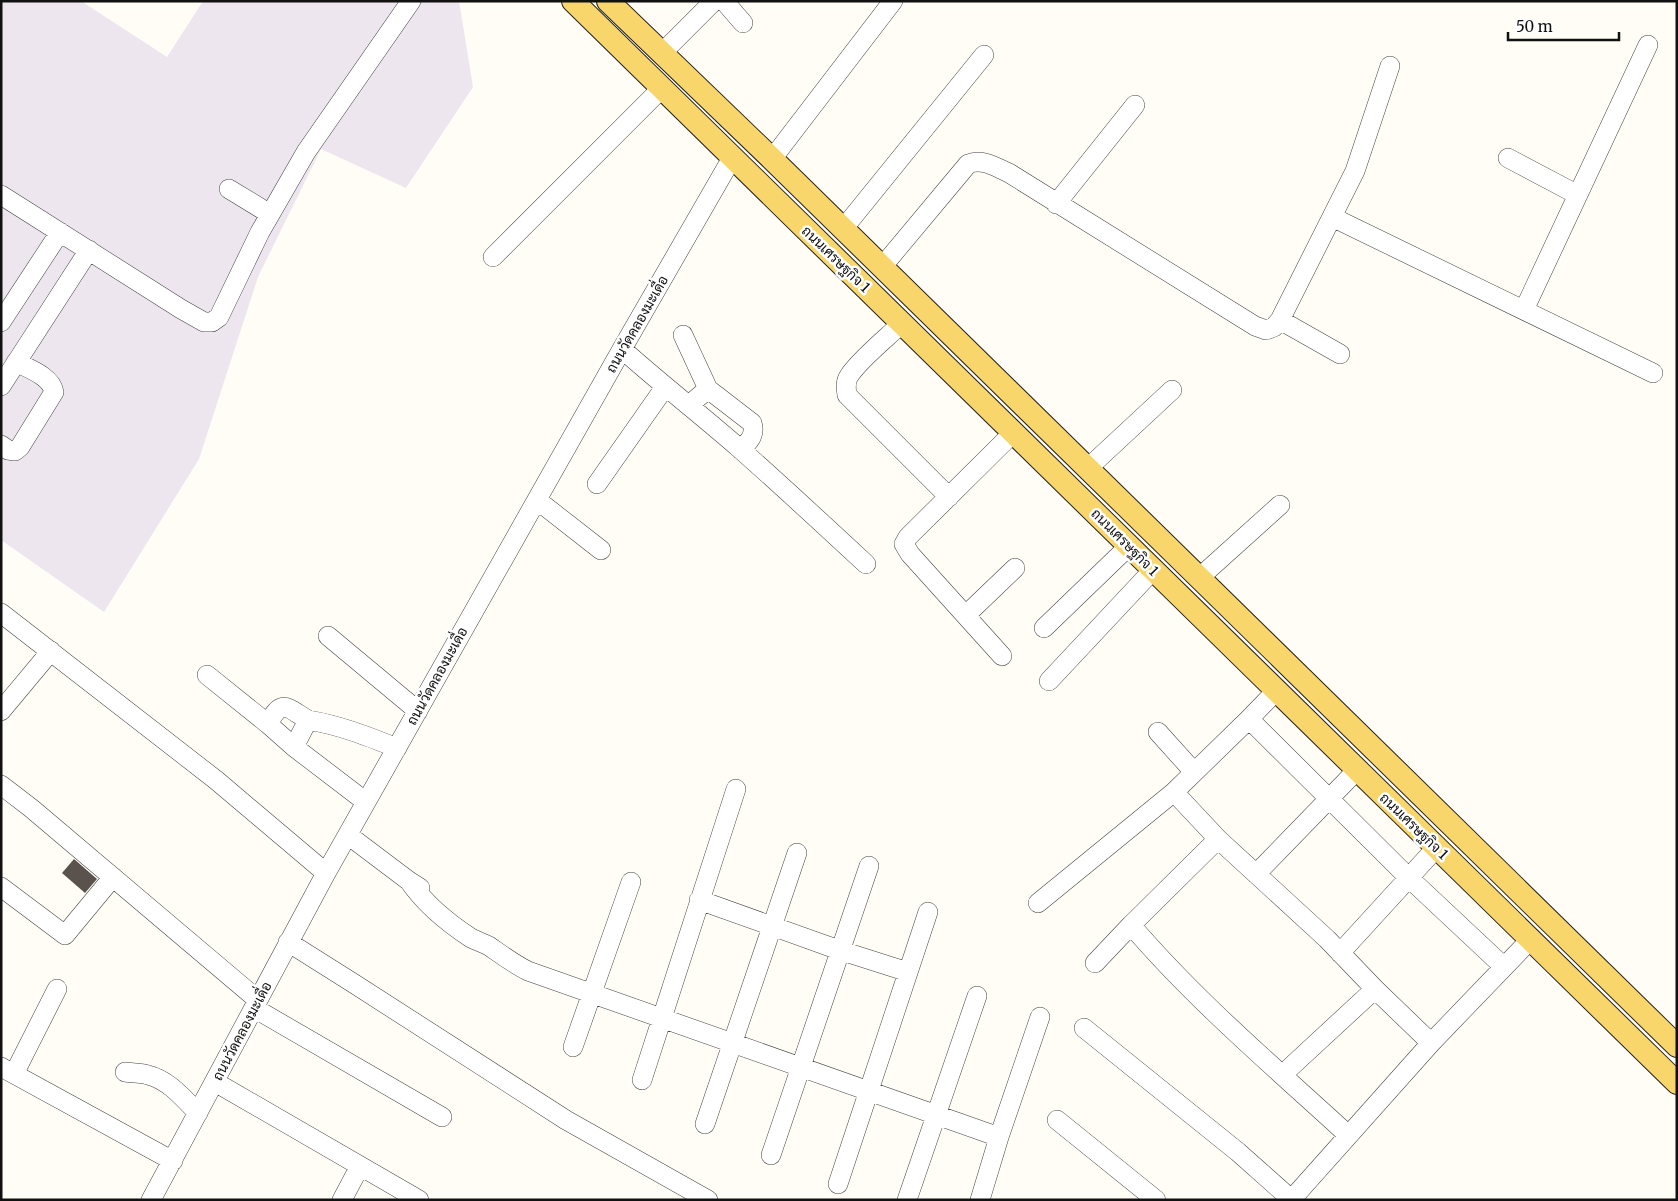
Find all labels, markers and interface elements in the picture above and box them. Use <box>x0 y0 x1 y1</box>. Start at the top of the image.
scale bar <box>1508 10 1619 42</box>
text: 50 m <box>1516 17 1553 36</box>
street label: ถนนเศรษฐกิจ 1 <box>798 222 874 296</box>
street label: ถนนวัดคลองมะเดื่อ <box>599 271 672 376</box>
street label: ถนนเศรษฐกิจ 1 <box>1088 505 1162 579</box>
street label: ถนนวัดคลองมะเดื่อ <box>400 622 471 728</box>
street label: ถนนเศรษฐกิจ 1 <box>1376 789 1452 863</box>
street label: ถนนวัดคลองมะเดื่อ <box>206 977 276 1084</box>

